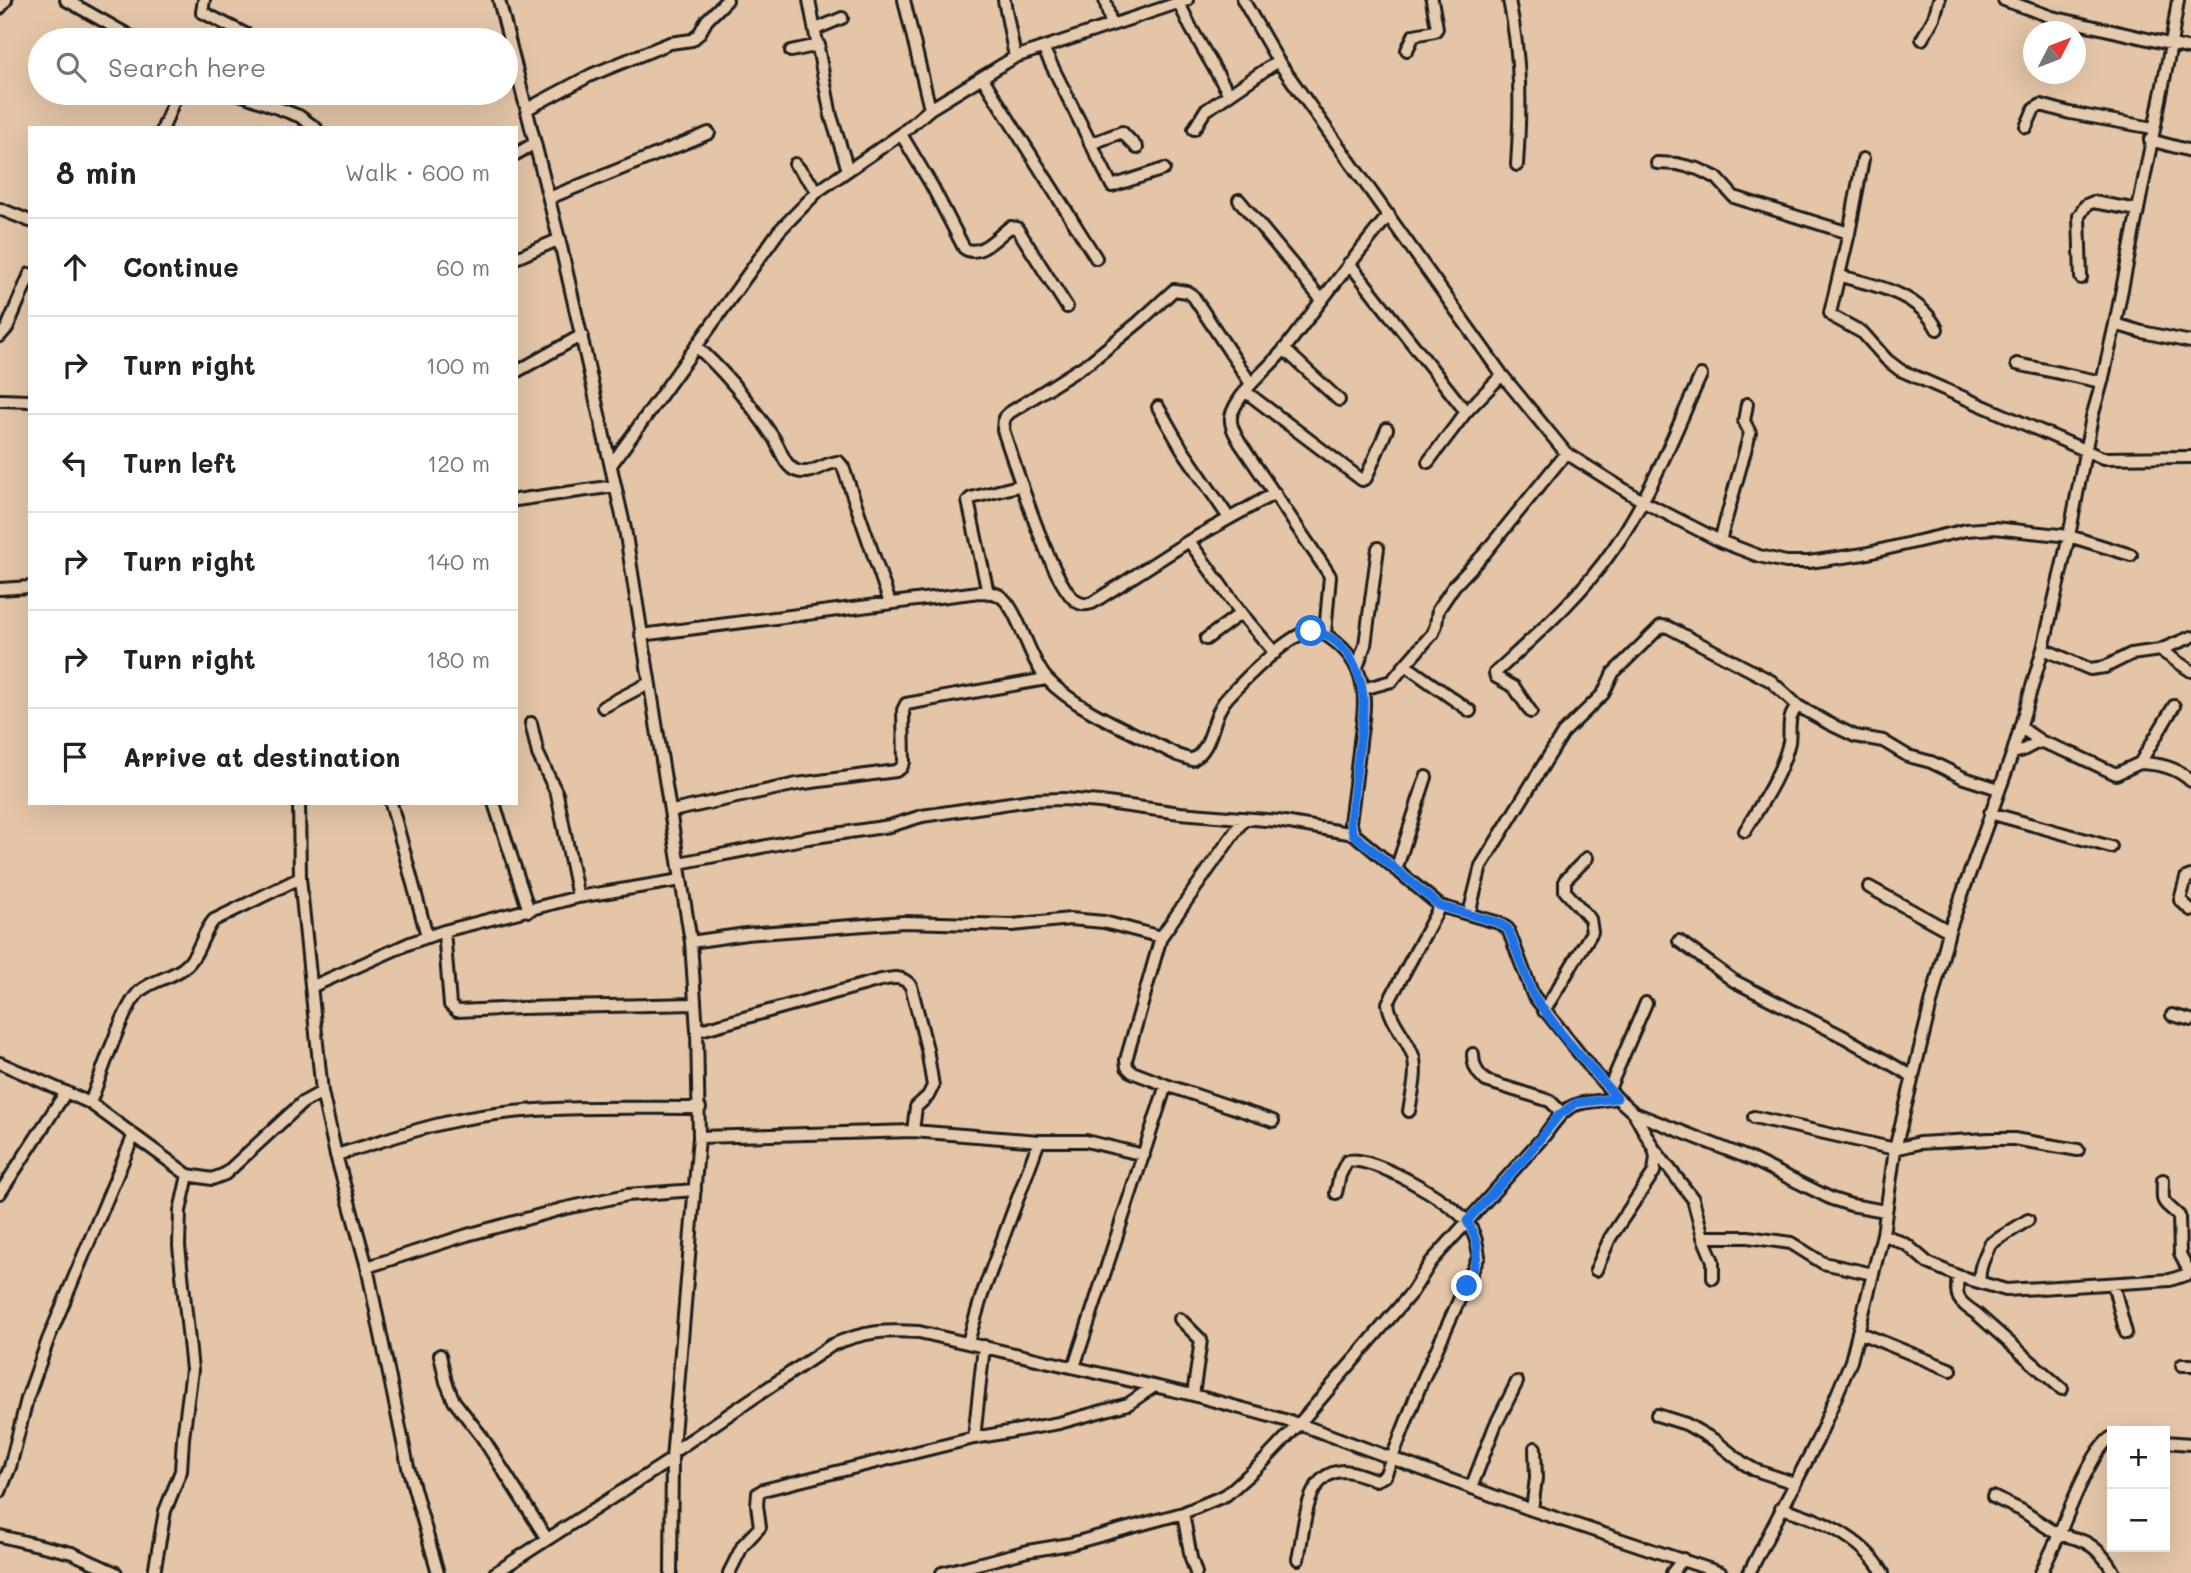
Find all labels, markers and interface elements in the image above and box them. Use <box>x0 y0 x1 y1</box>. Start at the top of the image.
north arrow <box>2023 21 2086 84</box>
search box <box>28 28 518 105</box>
icon: search <box>52 48 90 86</box>
text: Search here <box>108 50 266 84</box>
text: 8 min <box>56 152 137 192</box>
text: Walk · 600 m <box>345 157 490 187</box>
icon: ahead <box>56 248 94 286</box>
text: Continue <box>123 250 239 284</box>
text: 60 m <box>436 252 490 282</box>
icon: right <box>56 346 94 384</box>
text: Turn right <box>123 348 256 382</box>
text: 100 m <box>426 350 490 380</box>
icon: left <box>56 444 94 482</box>
text: Turn left <box>123 446 236 480</box>
text: 120 m <box>427 448 490 478</box>
icon: right <box>56 542 94 580</box>
text: Turn right <box>123 544 256 578</box>
text: 140 m <box>426 546 490 576</box>
route start <box>1295 615 1326 646</box>
icon: right <box>56 640 94 678</box>
text: Turn right <box>123 642 256 676</box>
text: 180 m <box>426 644 490 674</box>
icon: arrive <box>56 738 94 776</box>
text: Arrive at destination <box>123 740 400 774</box>
route end <box>1451 1270 1482 1301</box>
map controls <box>2107 1426 2170 1552</box>
button: + <box>2107 1426 2170 1489</box>
button: − <box>2107 1489 2170 1552</box>

